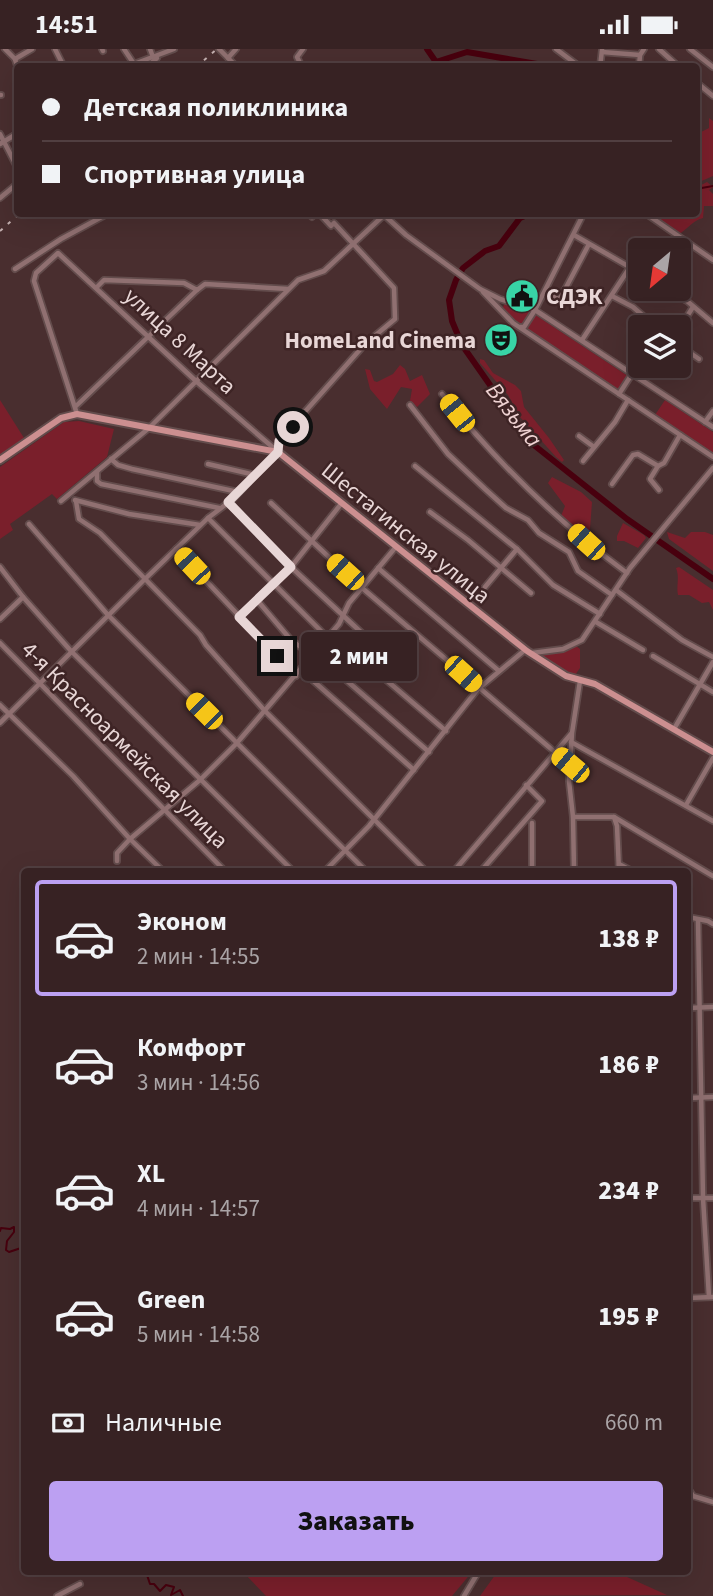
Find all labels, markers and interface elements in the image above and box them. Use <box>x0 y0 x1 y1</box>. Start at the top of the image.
text: 14:51 <box>35 6 98 43</box>
text: Детская поликлиника <box>84 89 348 126</box>
text: Спортивная улица <box>84 156 305 193</box>
north arrow <box>628 238 691 301</box>
map controls <box>628 238 691 378</box>
public building icon: СДЭК <box>503 277 541 315</box>
street label: улица 8 Марта <box>116 280 244 402</box>
place label: СДЭК <box>546 280 603 313</box>
button: layers <box>628 315 691 378</box>
theatre icon: HomeLand Cinema <box>482 321 520 359</box>
place label: HomeLand Cinema <box>285 324 476 357</box>
water label: Вязьма <box>477 375 551 455</box>
car <box>436 390 479 436</box>
route start <box>277 411 309 443</box>
street label: Шестагинская улица <box>314 454 498 612</box>
car <box>564 520 609 564</box>
car <box>170 543 215 589</box>
car <box>323 550 368 594</box>
callout: 2 мин <box>302 631 417 681</box>
street label: 4-я Красноармейская улица <box>14 634 236 856</box>
route end <box>261 640 293 672</box>
text: 2 мин <box>329 640 389 673</box>
car <box>441 652 486 696</box>
car <box>182 689 227 733</box>
car <box>548 743 593 787</box>
text: Эконом <box>137 903 227 940</box>
icon: car <box>53 907 116 970</box>
text: 138 ₽ <box>598 920 659 957</box>
text: 2 мин · 14:55 <box>137 940 260 973</box>
text: Комфорт <box>137 1029 246 1066</box>
icon: car <box>53 1033 116 1096</box>
text: 186 ₽ <box>598 1046 659 1083</box>
text: 3 мин · 14:56 <box>137 1066 260 1099</box>
text: XL <box>137 1155 165 1192</box>
icon: car <box>53 1159 116 1222</box>
text: 234 ₽ <box>598 1172 659 1209</box>
text: 4 мин · 14:57 <box>137 1192 260 1225</box>
text: Green <box>137 1281 205 1318</box>
icon: car <box>53 1285 116 1348</box>
text: 195 ₽ <box>598 1298 659 1335</box>
text: 5 мин · 14:58 <box>137 1318 260 1351</box>
icon: cash <box>49 1404 87 1442</box>
text: Наличные <box>105 1404 222 1441</box>
text: 660 m <box>605 1406 663 1439</box>
button: Заказать <box>49 1481 663 1561</box>

